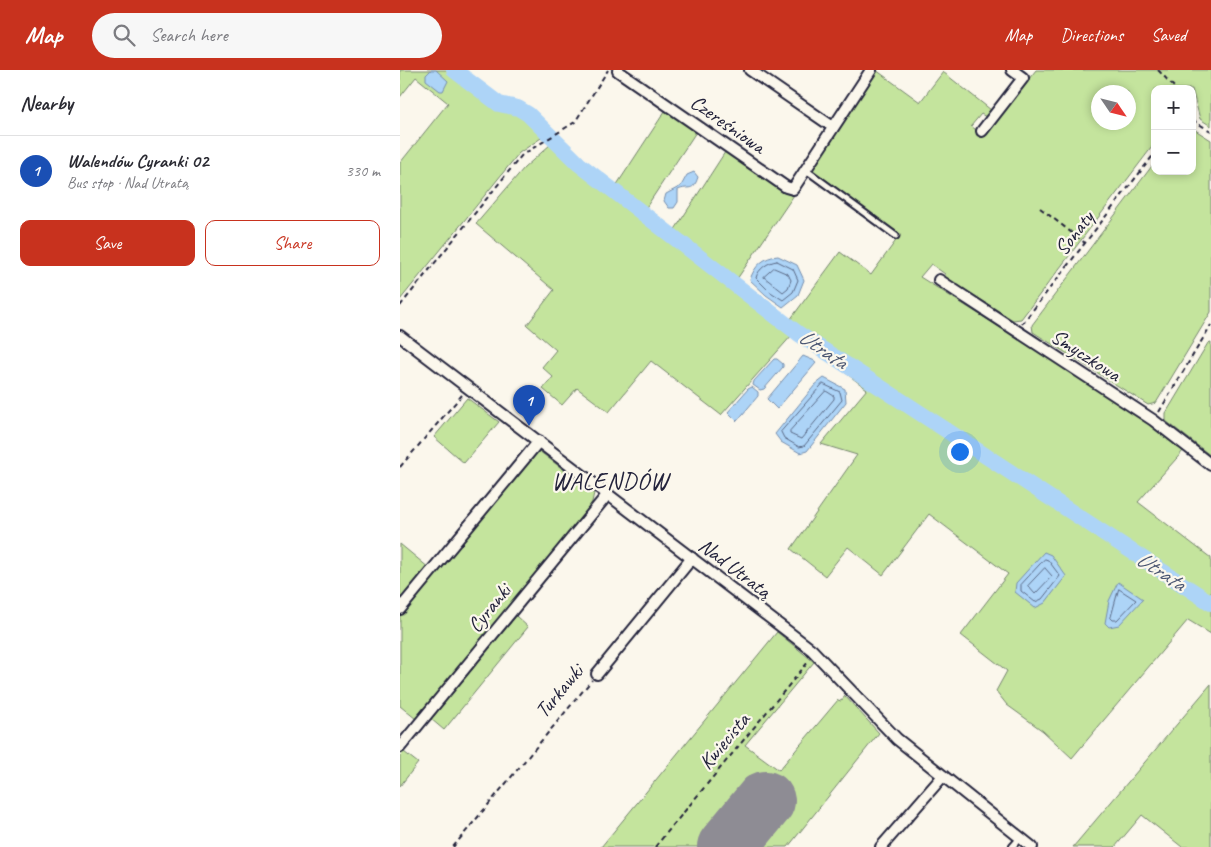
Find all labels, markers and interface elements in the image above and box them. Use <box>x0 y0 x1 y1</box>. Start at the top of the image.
search box <box>92 13 442 58</box>
text: Map <box>25 20 62 50</box>
icon: search <box>110 21 138 49</box>
text: Search here <box>150 23 228 47</box>
text: Map <box>1005 24 1032 46</box>
text: Directions <box>1060 24 1123 46</box>
text: Saved <box>1151 24 1186 46</box>
north arrow <box>1091 85 1136 130</box>
map controls <box>1151 85 1196 175</box>
button: + <box>1151 85 1196 130</box>
street label: Czereśniowa <box>685 89 772 161</box>
text: Nearby <box>20 90 73 116</box>
button: − <box>1151 130 1196 175</box>
text: Walendów Cyranki 02 <box>67 149 208 173</box>
text: 1 <box>32 161 40 181</box>
text: 330 m <box>346 161 380 181</box>
text: Bus stop · Nad Utratą <box>67 173 188 193</box>
street label: Sonaty <box>1049 204 1101 260</box>
button: Save <box>20 220 195 266</box>
button: Share <box>205 220 380 266</box>
water label: Utrata <box>793 323 854 377</box>
street label: Smyczkowa <box>1046 323 1127 388</box>
pin: 1 <box>513 385 545 426</box>
your location <box>947 439 973 465</box>
district label: WALENDÓW <box>552 466 672 496</box>
street label: Nad Utratą <box>694 532 778 605</box>
water label: Utrata <box>1131 545 1193 598</box>
street label: Cyranki <box>462 576 518 637</box>
street label: Turkawki <box>529 657 591 723</box>
street label: Kwiecista <box>693 706 756 775</box>

